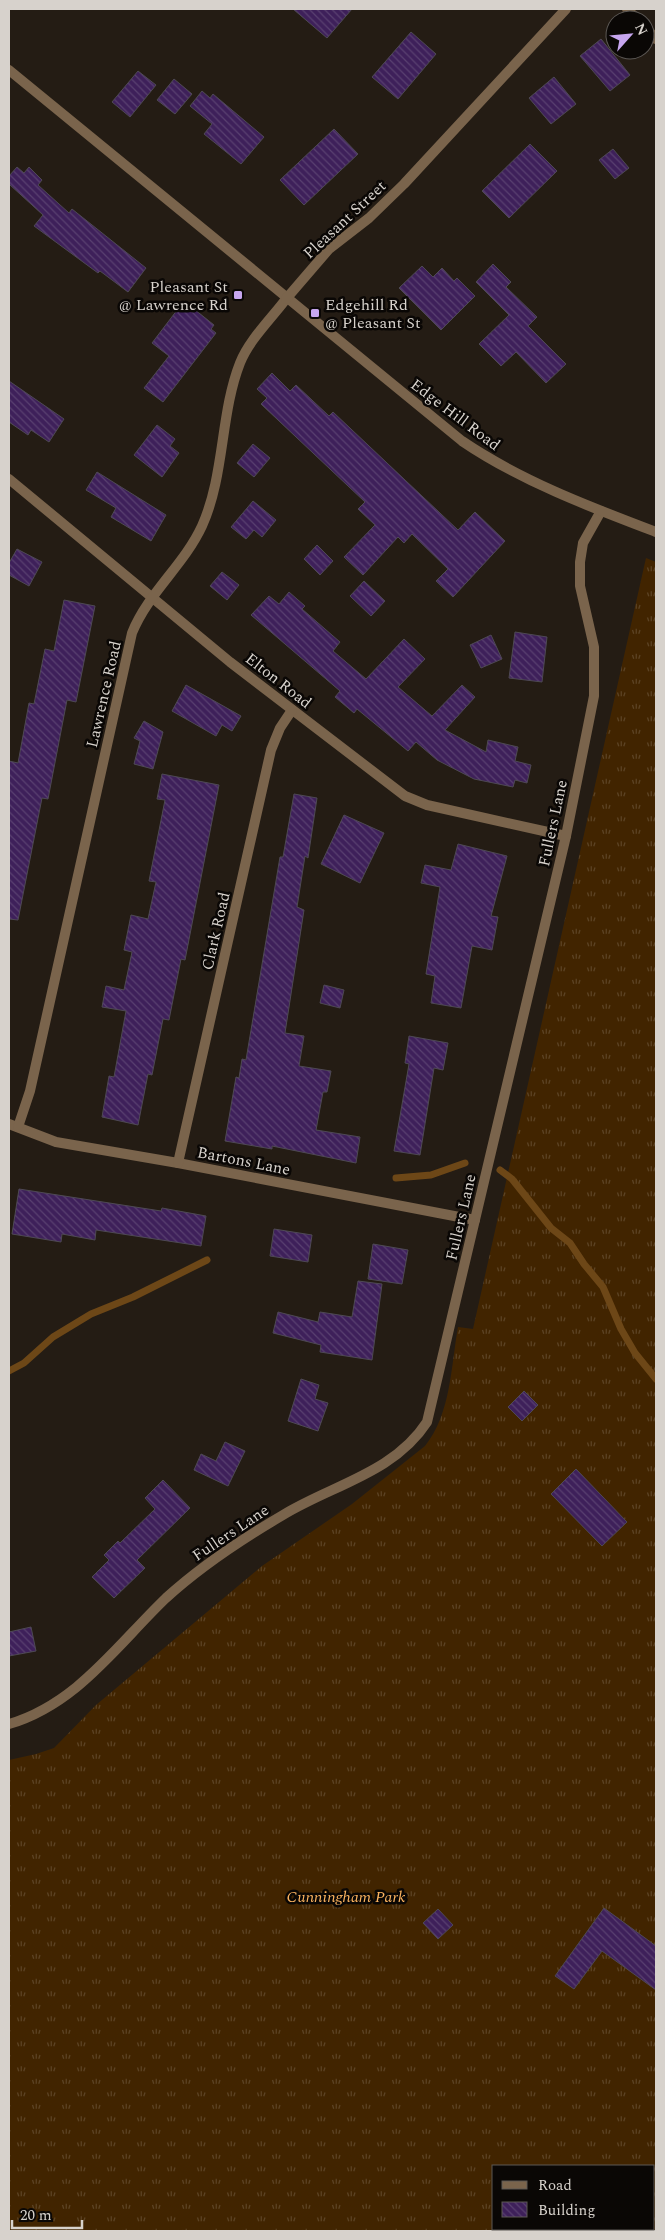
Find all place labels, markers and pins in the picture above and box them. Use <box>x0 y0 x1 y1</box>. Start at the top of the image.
place label: Pleasant St @ Lawrence Rd <box>119 275 228 317</box>
marker: Pleasant St @ Lawrence Rd <box>232 289 244 301</box>
place label: Edgehill Rd @ Pleasant St <box>325 293 421 335</box>
marker: Edgehill Rd @ Pleasant St <box>309 307 321 319</box>

